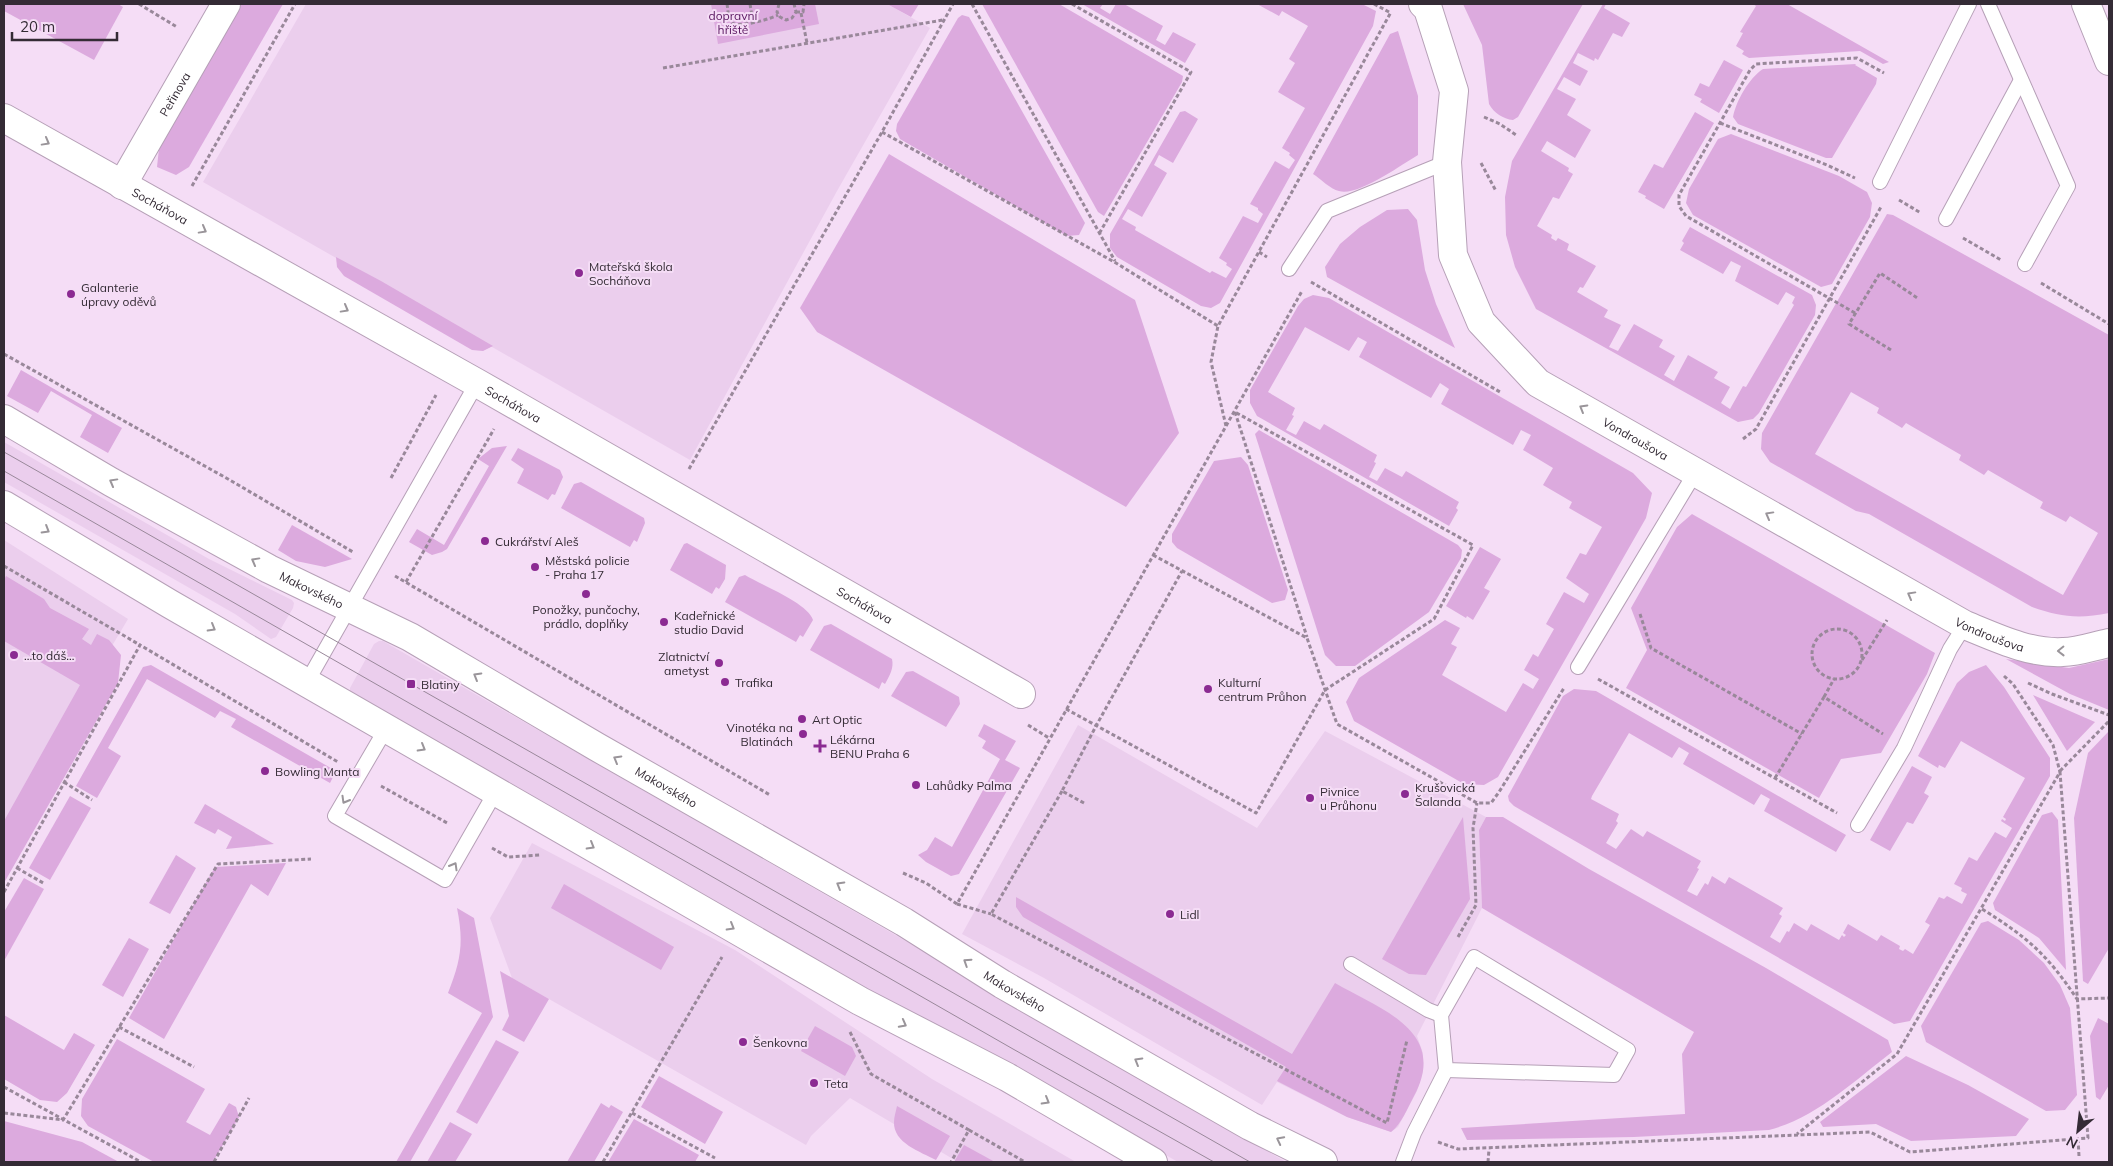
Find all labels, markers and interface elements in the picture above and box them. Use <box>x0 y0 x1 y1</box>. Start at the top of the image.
park label: dopravní hřiště <box>709 8 759 37</box>
scale bar <box>12 10 118 42</box>
text: 20 m <box>20 17 55 36</box>
street label: Peřinova <box>156 69 193 119</box>
one-way arrow <box>41 136 50 146</box>
street label: Socháňova <box>130 184 191 227</box>
one-way arrow <box>198 224 207 234</box>
place label: Mateřská škola Socháňova <box>589 259 673 288</box>
marker: Mateřská škola Socháňova <box>573 267 585 279</box>
place label: Galanterie úpravy oděvů <box>81 280 156 309</box>
marker: Galanterie úpravy oděvů <box>65 288 77 300</box>
one-way arrow <box>340 303 349 313</box>
street label: Socháňova <box>483 382 544 426</box>
one-way arrow <box>1579 405 1588 415</box>
street label: Vondroušova <box>1600 414 1671 463</box>
one-way arrow <box>109 479 118 489</box>
one-way arrow <box>1766 511 1775 521</box>
one-way arrow <box>40 523 49 533</box>
place label: Cukrářství Aleš <box>495 534 579 549</box>
marker: Cukrářství Aleš <box>479 535 491 547</box>
place label: Městská policie - Praha 17 <box>545 553 629 582</box>
one-way arrow <box>252 557 261 567</box>
marker: Městská policie - Praha 17 <box>529 561 541 573</box>
street label: Makovského <box>277 568 346 611</box>
street label: Socháňova <box>834 583 895 627</box>
marker: Ponožky, punčochy, prádlo, doplňky <box>580 588 592 600</box>
one-way arrow <box>1908 591 1917 601</box>
place label: Ponožky, punčochy, prádlo, doplňky <box>532 602 640 631</box>
place label: Kadeřnické studio David <box>674 608 744 637</box>
street label: Vondroušova <box>1953 614 2026 654</box>
marker: Kadeřnické studio David <box>658 616 670 628</box>
one-way arrow <box>207 622 216 632</box>
one-way arrow <box>2057 646 2065 656</box>
place label: …to dáš… <box>24 648 75 663</box>
marker: …to dáš… <box>8 649 20 661</box>
place label: Zlatnictví ametyst <box>658 649 710 678</box>
marker: Zlatnictví ametyst <box>713 657 725 669</box>
one-way arrow <box>473 673 482 683</box>
place label: Trafika <box>735 675 773 690</box>
place label: Kulturní centrum Průhon <box>1218 675 1306 704</box>
marker: Trafika <box>719 676 731 688</box>
place label: Blatiny <box>421 677 460 692</box>
marker: Blatiny <box>405 678 417 690</box>
marker: Kulturní centrum Průhon <box>1202 683 1214 695</box>
place label: Art Optic <box>812 712 862 727</box>
marker: Art Optic <box>796 713 808 725</box>
place label: Vinotéka na Blatinách <box>727 720 793 749</box>
marker: Vinotéka na Blatinách <box>797 728 809 740</box>
place label: Lékárna BENU Praha 6 <box>830 732 910 761</box>
marker: Lékárna BENU Praha 6 <box>814 740 826 752</box>
one-way arrow <box>417 742 426 752</box>
one-way arrow <box>613 755 622 765</box>
street label: Makovského <box>633 763 700 810</box>
place label: Bowling Manta <box>275 764 359 779</box>
marker: Bowling Manta <box>259 765 271 777</box>
place label: Lahůdky Palma <box>926 778 1012 793</box>
marker: Lahůdky Palma <box>910 779 922 791</box>
place label: Krušovická Šalanda <box>1415 780 1475 809</box>
place label: Pivnice u Průhonu <box>1320 784 1377 813</box>
marker: Krušovická Šalanda <box>1399 788 1411 800</box>
marker: Pivnice u Průhonu <box>1304 792 1316 804</box>
one-way arrow <box>341 794 351 803</box>
one-way arrow <box>585 840 594 850</box>
one-way arrow <box>447 862 457 871</box>
one-way arrow <box>836 881 845 891</box>
place label: Lidl <box>1180 907 1199 922</box>
marker: Lidl <box>1164 908 1176 920</box>
one-way arrow <box>726 921 735 931</box>
one-way arrow <box>963 959 973 968</box>
street label: Makovského <box>981 967 1048 1015</box>
one-way arrow <box>898 1018 907 1028</box>
place label: Šenkovna <box>753 1035 807 1050</box>
marker: Šenkovna <box>737 1036 749 1048</box>
one-way arrow <box>1134 1058 1143 1068</box>
place label: Teta <box>824 1076 848 1091</box>
marker: Teta <box>808 1077 820 1089</box>
one-way arrow <box>1041 1094 1050 1104</box>
north arrow <box>2053 1106 2103 1156</box>
text: N <box>2063 1132 2081 1153</box>
one-way arrow <box>1276 1136 1285 1146</box>

